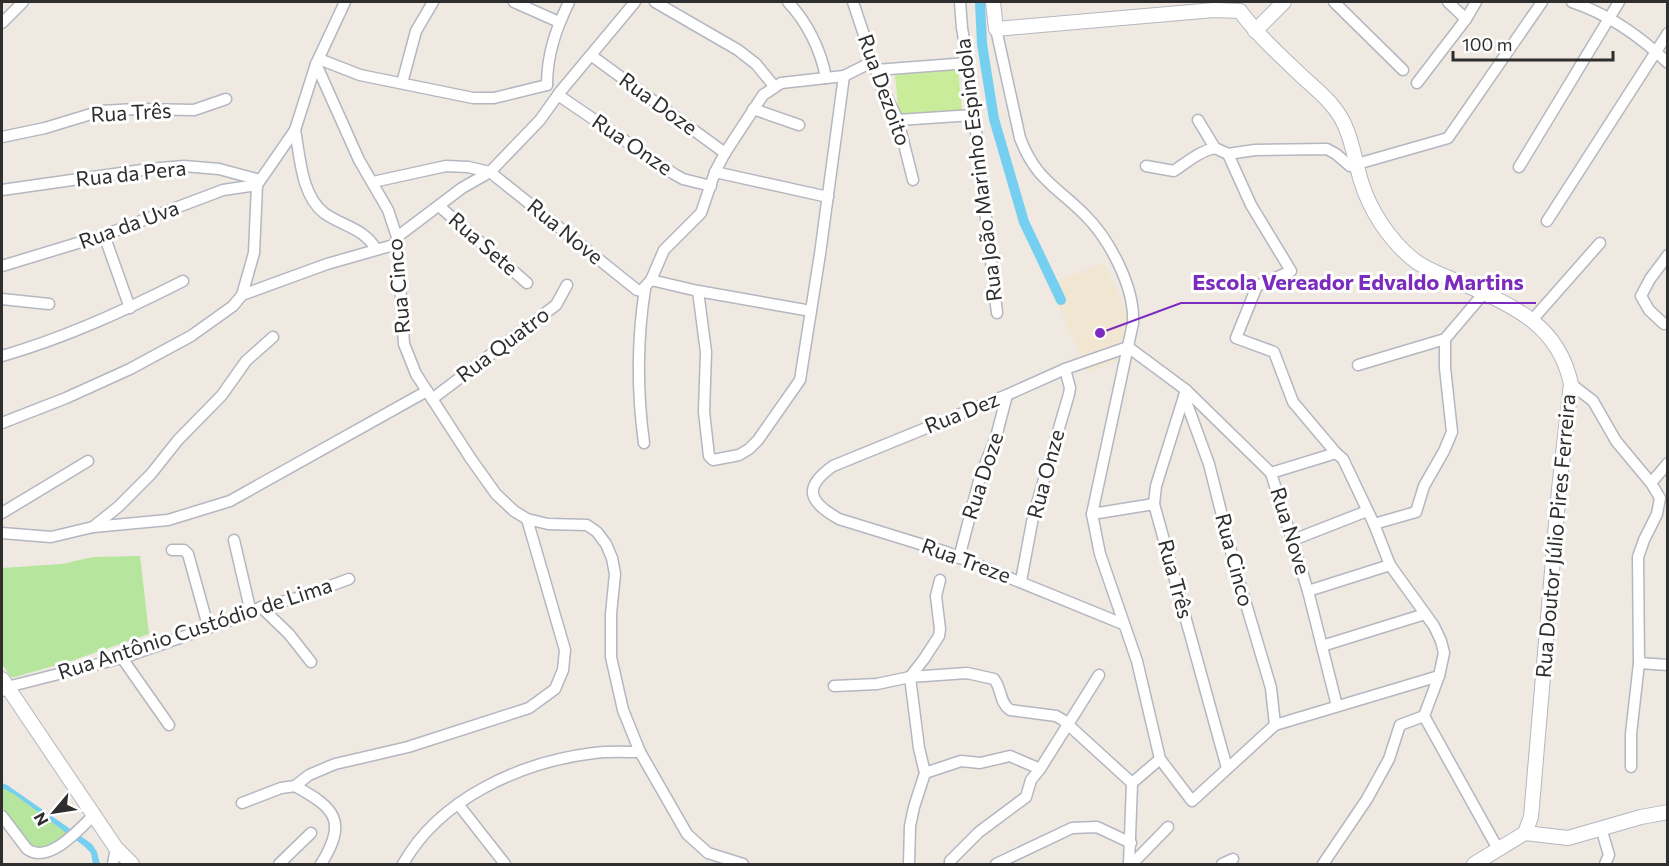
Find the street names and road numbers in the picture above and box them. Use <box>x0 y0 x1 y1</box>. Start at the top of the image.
street label: Rua Dezoito <box>854 30 917 149</box>
street label: Rua João Marinho Espindola <box>949 37 1006 303</box>
street label: Rua Doze <box>615 66 703 139</box>
street label: Rua Três <box>90 97 172 126</box>
street label: Rua Onze <box>588 108 678 180</box>
street label: Rua da Pera <box>74 154 187 191</box>
street label: Rua Nove <box>523 193 609 269</box>
street label: Rua da Uva <box>75 194 182 253</box>
street label: Rua Sete <box>444 206 524 280</box>
street label: Rua Cinco <box>381 238 414 335</box>
street label: Rua Quatro <box>451 301 553 387</box>
street label: Rua Dez <box>921 385 1002 438</box>
street label: Rua Doutor Júlio Pires Ferreira <box>1530 393 1579 679</box>
street label: Rua Onze <box>1021 426 1068 521</box>
street label: Rua Doze <box>956 429 1007 522</box>
street label: Rua Nove <box>1266 484 1317 577</box>
street label: Rua Cinco <box>1211 510 1260 609</box>
street label: Rua Treze <box>919 532 1014 587</box>
street label: Rua Três <box>1154 536 1199 621</box>
street label: Rua Antônio Custódio de Lima <box>54 571 335 684</box>

